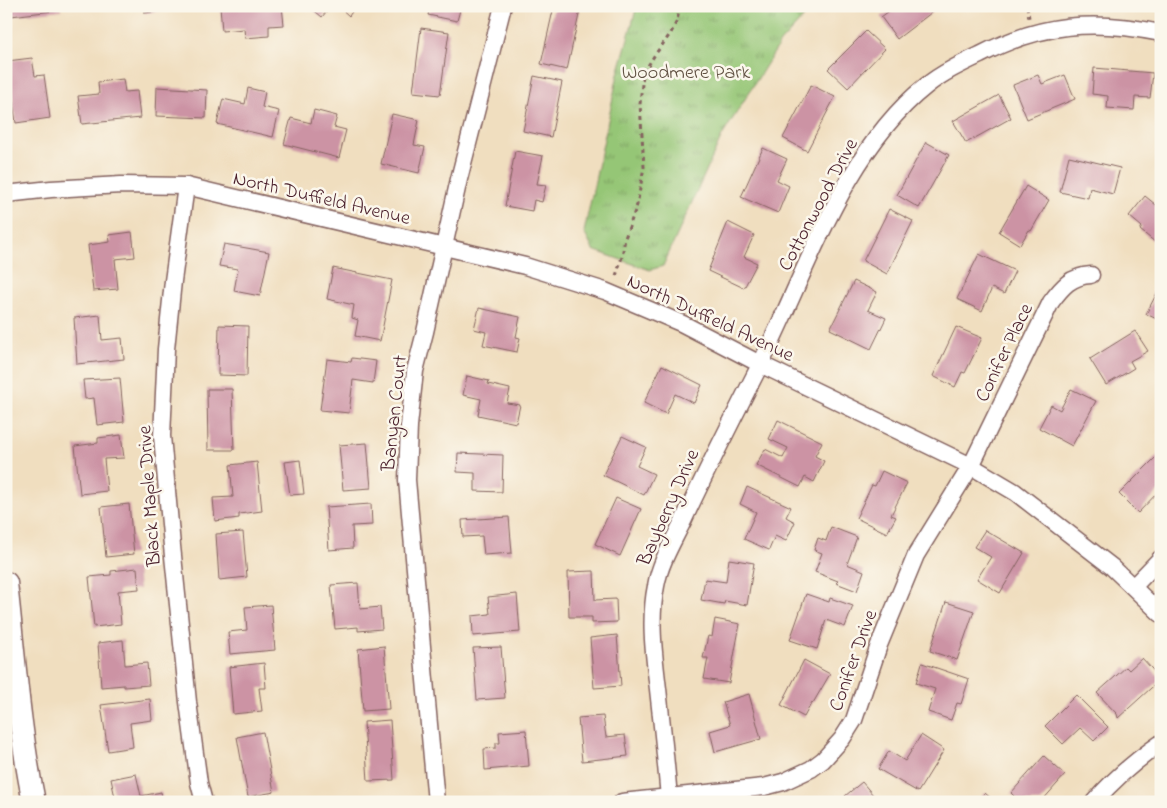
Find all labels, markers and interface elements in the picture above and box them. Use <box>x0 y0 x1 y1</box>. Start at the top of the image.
park label: Woodmere Park <box>622 59 750 88</box>
street label: Cottonwood Drive <box>772 134 866 277</box>
street label: North Duffield Avenue <box>230 165 413 234</box>
street label: North Duffield Avenue <box>622 268 798 371</box>
street label: Conifer Place <box>969 299 1042 407</box>
street label: Banyan Court <box>375 354 416 474</box>
street label: Black Maple Drive <box>131 424 170 568</box>
street label: Bayberry Drive <box>630 445 708 572</box>
street label: Conifer Drive <box>823 606 886 716</box>

